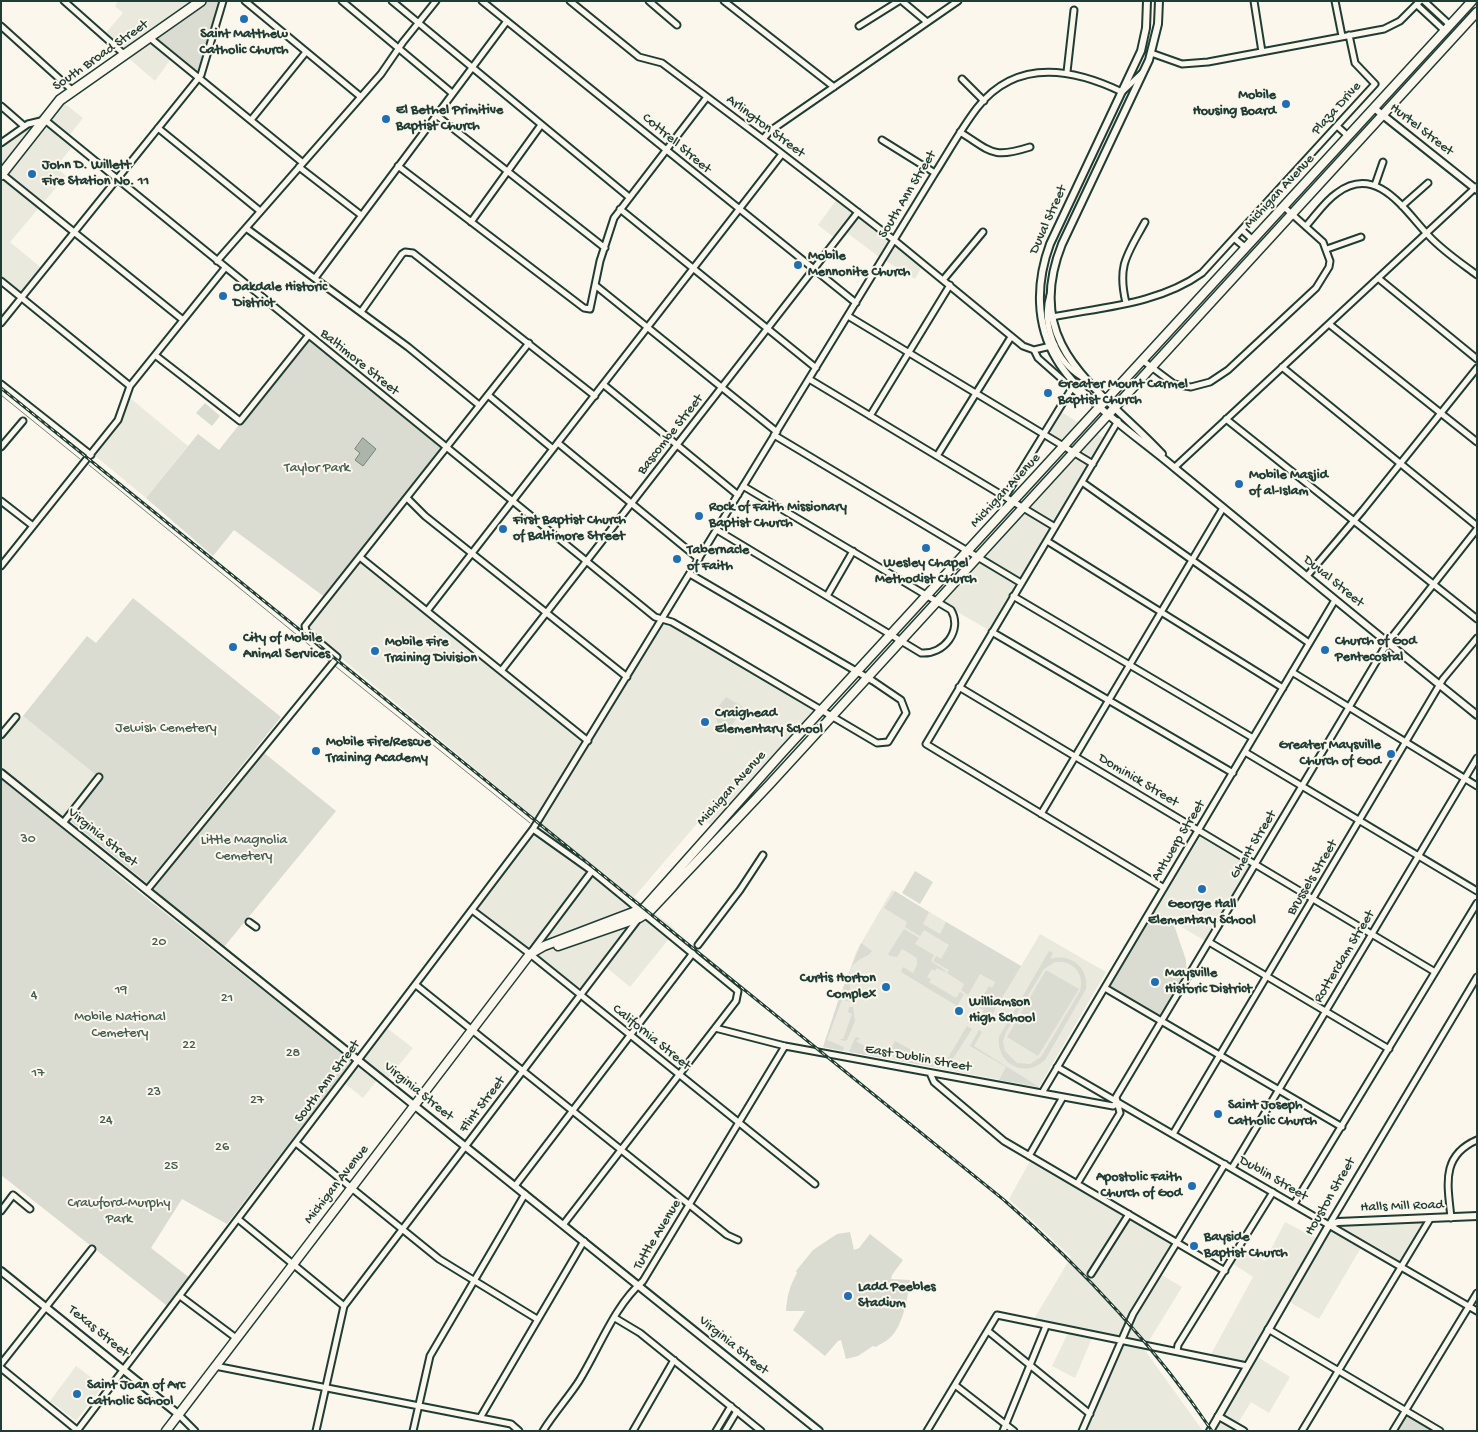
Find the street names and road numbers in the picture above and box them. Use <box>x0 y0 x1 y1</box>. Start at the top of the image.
street label: South Broad Street <box>50 17 152 95</box>
street label: Plaza Drive <box>1309 79 1365 139</box>
street label: Arlington Street <box>722 92 808 162</box>
street label: Hurtel Street <box>1386 100 1456 160</box>
street label: Cottrell Street <box>638 110 714 178</box>
street label: South Ann Street <box>875 148 941 242</box>
street label: Michigan Avenue <box>1241 151 1319 233</box>
street label: Duval Street <box>1026 183 1072 257</box>
street label: Baltimore Street <box>316 326 402 400</box>
street label: Bascombe Street <box>634 391 708 479</box>
street label: Michigan Avenue <box>967 450 1045 532</box>
street label: Duval Street <box>1299 552 1367 612</box>
street label: Michigan Avenue <box>694 748 770 830</box>
street label: Dominick Street <box>1095 750 1181 812</box>
street label: Antwerp Street <box>1148 798 1210 884</box>
street label: Virginia Street <box>64 805 140 871</box>
street label: Ghent Street <box>1227 808 1281 882</box>
street label: Brussels Street <box>1284 837 1342 919</box>
street label: Rotterdam Street <box>1311 908 1379 1006</box>
street label: California Street <box>608 1001 694 1075</box>
street label: South Ann Street <box>291 1037 365 1127</box>
street label: East Dublin Street <box>864 1041 972 1077</box>
street label: Virginia Street <box>380 1059 456 1125</box>
street label: Flint Street <box>456 1073 510 1137</box>
street label: Michigan Avenue <box>301 1142 373 1228</box>
street label: Dublin Street <box>1236 1153 1310 1205</box>
street label: Houston Street <box>1302 1155 1360 1239</box>
street label: Tuttle Avenue <box>630 1197 686 1273</box>
street label: Halls Mill Road <box>1360 1197 1444 1217</box>
street label: Texas Street <box>64 1302 132 1362</box>
street label: Virginia Street <box>695 1313 771 1379</box>

